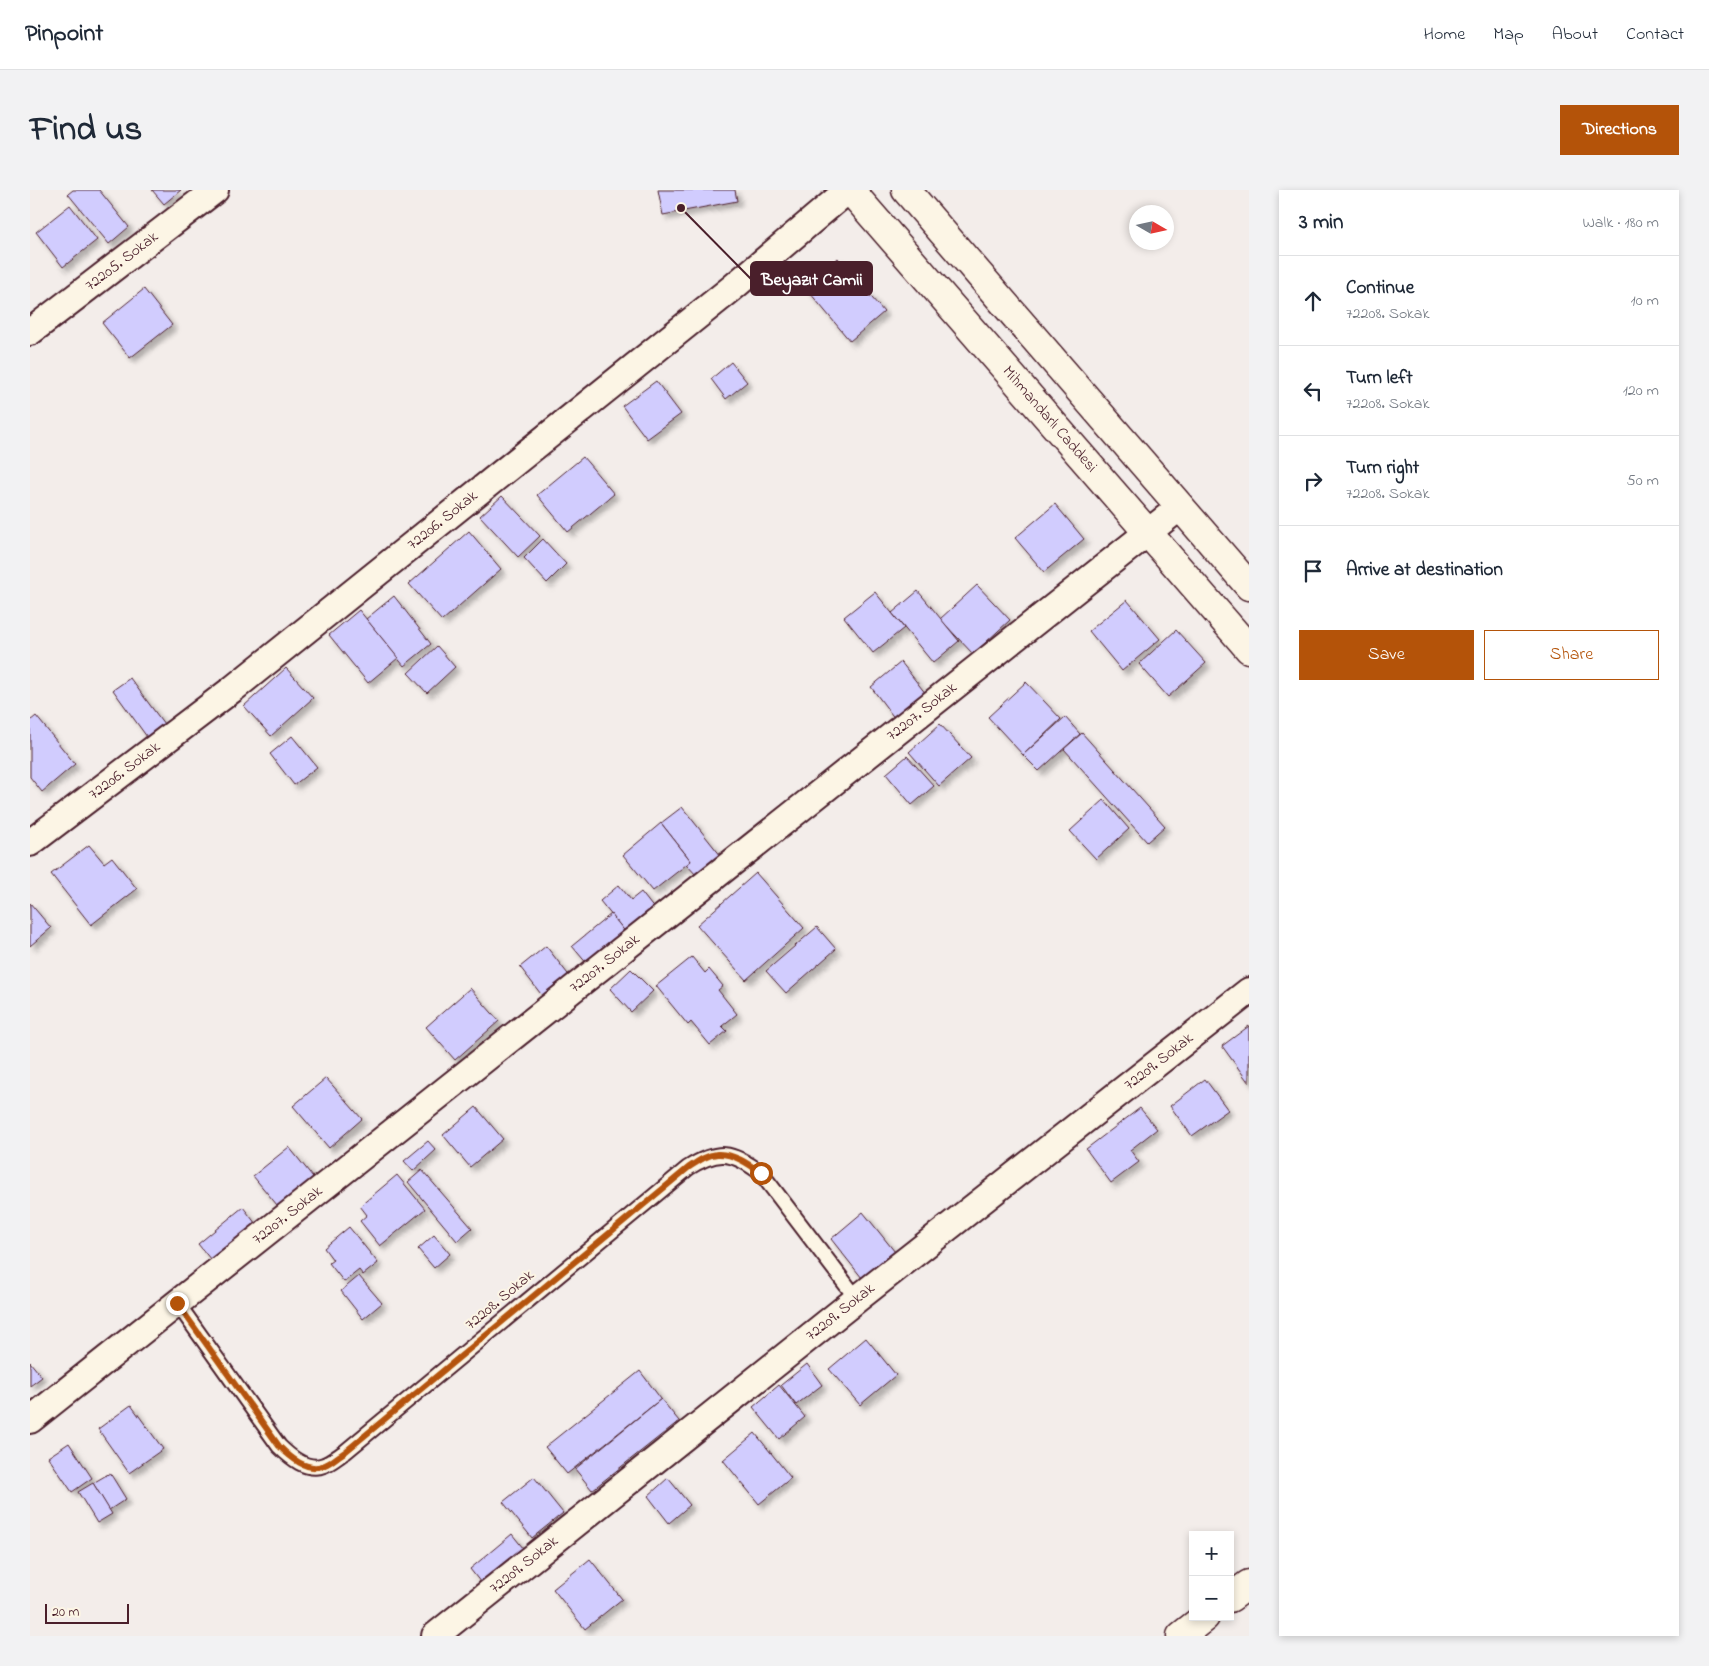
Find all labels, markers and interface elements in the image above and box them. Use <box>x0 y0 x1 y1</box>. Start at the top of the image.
text: Pinpoint <box>25 17 103 52</box>
text: Home <box>1424 22 1465 48</box>
text: Map <box>1493 22 1524 48</box>
text: About <box>1552 22 1598 48</box>
text: Contact <box>1626 22 1684 48</box>
text: Find us <box>30 105 142 156</box>
button: Directions <box>1560 105 1679 155</box>
north arrow <box>1129 205 1174 250</box>
text: 3 min <box>1299 208 1343 238</box>
text: Walk · 180 m <box>1582 211 1659 235</box>
street label: 72205. Sokak <box>80 225 164 297</box>
callout: Beyazıt Camii <box>751 262 872 295</box>
text: Beyazıt Camii <box>760 268 863 295</box>
text: Continue <box>1346 275 1414 302</box>
icon: ahead <box>1299 287 1327 315</box>
text: 10 m <box>1631 289 1659 313</box>
text: 72208. Sokak <box>1346 302 1429 326</box>
street label: Mihmandarlı Caddesi <box>996 361 1103 478</box>
text: Turn left <box>1346 365 1413 392</box>
icon: left <box>1299 377 1327 405</box>
text: 120 m <box>1623 379 1659 403</box>
text: 72208. Sokak <box>1346 392 1429 416</box>
text: Turn right <box>1346 455 1419 482</box>
icon: right <box>1299 467 1327 495</box>
text: 50 m <box>1627 469 1659 493</box>
text: 72208. Sokak <box>1346 482 1429 506</box>
street label: 72206. Sokak <box>402 484 484 556</box>
icon: arrive <box>1299 557 1327 585</box>
text: Arrive at destination <box>1346 557 1503 584</box>
button: Save <box>1299 630 1474 680</box>
button: Share <box>1484 630 1659 680</box>
street label: 72207. Sokak <box>882 676 963 747</box>
street label: 72206. Sokak <box>84 735 166 806</box>
street label: 72207. Sokak <box>564 927 646 999</box>
street label: 72209. Sokak <box>1119 1026 1199 1097</box>
route start <box>750 1162 773 1185</box>
street label: 72207. Sokak <box>247 1179 329 1251</box>
street label: 72208. Sokak <box>460 1263 540 1336</box>
street label: 72209. Sokak <box>801 1277 881 1347</box>
route end <box>166 1292 189 1315</box>
street label: 72209. Sokak <box>484 1529 565 1600</box>
map controls <box>1189 1531 1234 1621</box>
button: + <box>1189 1531 1234 1576</box>
button: − <box>1189 1576 1234 1621</box>
scale bar <box>45 1601 129 1624</box>
text: 20 m <box>52 1602 79 1623</box>

